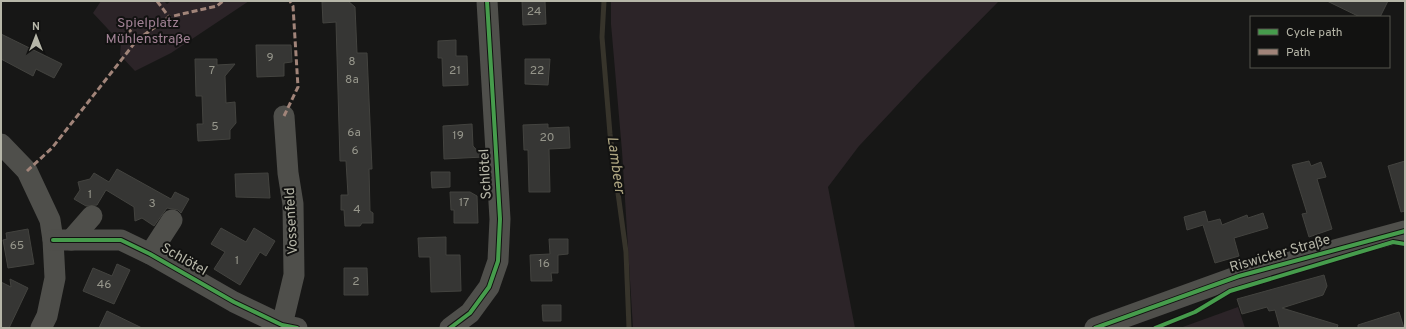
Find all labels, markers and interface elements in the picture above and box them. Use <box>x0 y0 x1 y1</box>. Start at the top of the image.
house number: 24 <box>527 4 541 20</box>
park label: Spielplatz Mühlenstraße <box>105 15 191 48</box>
north arrow <box>16 16 56 56</box>
legend <box>1250 16 1390 68</box>
text: N <box>32 20 40 34</box>
text: Cycle path <box>1286 25 1343 41</box>
text: Path <box>1286 45 1311 61</box>
house number: 9 <box>266 50 274 66</box>
house number: 8 <box>348 54 356 70</box>
house number: 7 <box>209 63 215 79</box>
house number: 21 <box>449 63 461 79</box>
house number: 22 <box>530 63 544 79</box>
house number: 8a <box>345 72 359 88</box>
house number: 5 <box>211 119 219 135</box>
house number: 6a <box>347 125 361 141</box>
house number: 19 <box>452 128 464 144</box>
house number: 20 <box>539 130 555 146</box>
water label: Lambeer <box>602 135 629 196</box>
house number: 6 <box>351 143 359 159</box>
street label: Schlötel <box>476 148 496 200</box>
house number: 1 <box>88 187 92 203</box>
street label: Vossenfeld <box>282 187 302 255</box>
house number: 17 <box>459 195 469 211</box>
house number: 3 <box>148 196 156 212</box>
house number: 4 <box>353 202 361 218</box>
street label: Riswicker Straße <box>1228 231 1332 277</box>
house number: 65 <box>10 238 24 254</box>
street label: Schlötel <box>158 240 210 280</box>
house number: 1 <box>235 253 239 269</box>
house number: 16 <box>538 256 550 272</box>
house number: 2 <box>352 274 360 290</box>
house number: 46 <box>97 277 111 293</box>

